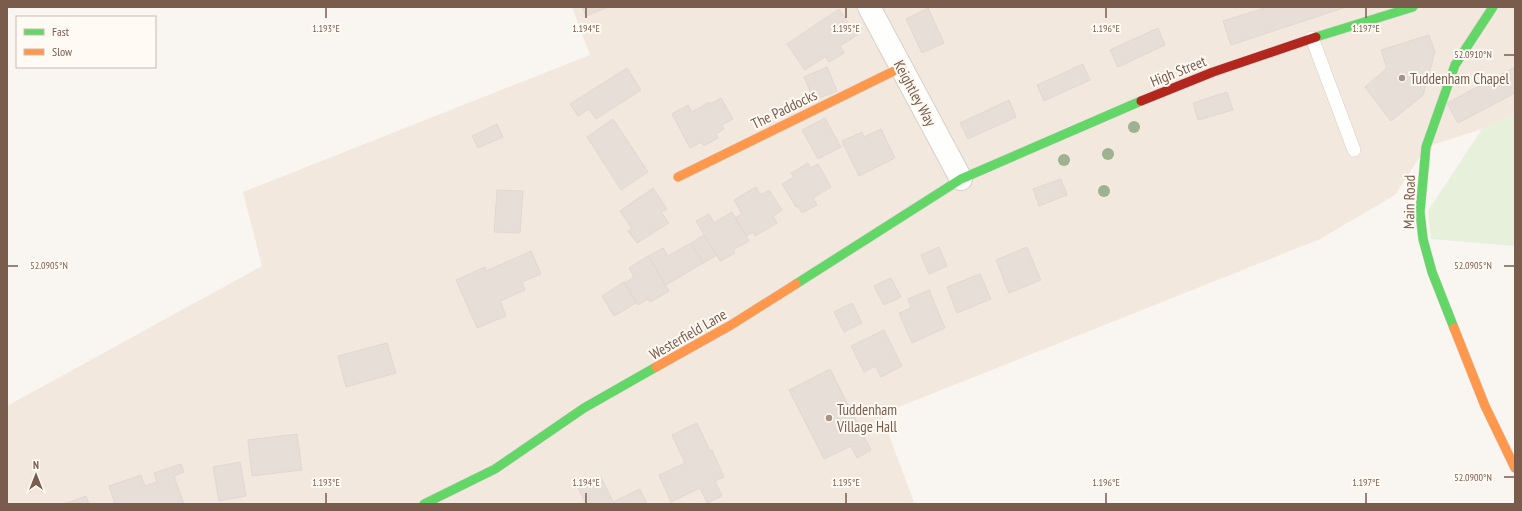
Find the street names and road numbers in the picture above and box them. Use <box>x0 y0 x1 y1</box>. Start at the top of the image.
street label: High Street <box>1147 51 1209 91</box>
street label: Keightley Way <box>890 57 941 130</box>
street label: The Paddocks <box>748 85 820 133</box>
street label: Main Road <box>1399 175 1419 229</box>
street label: Westerfield Lane <box>646 304 730 364</box>

